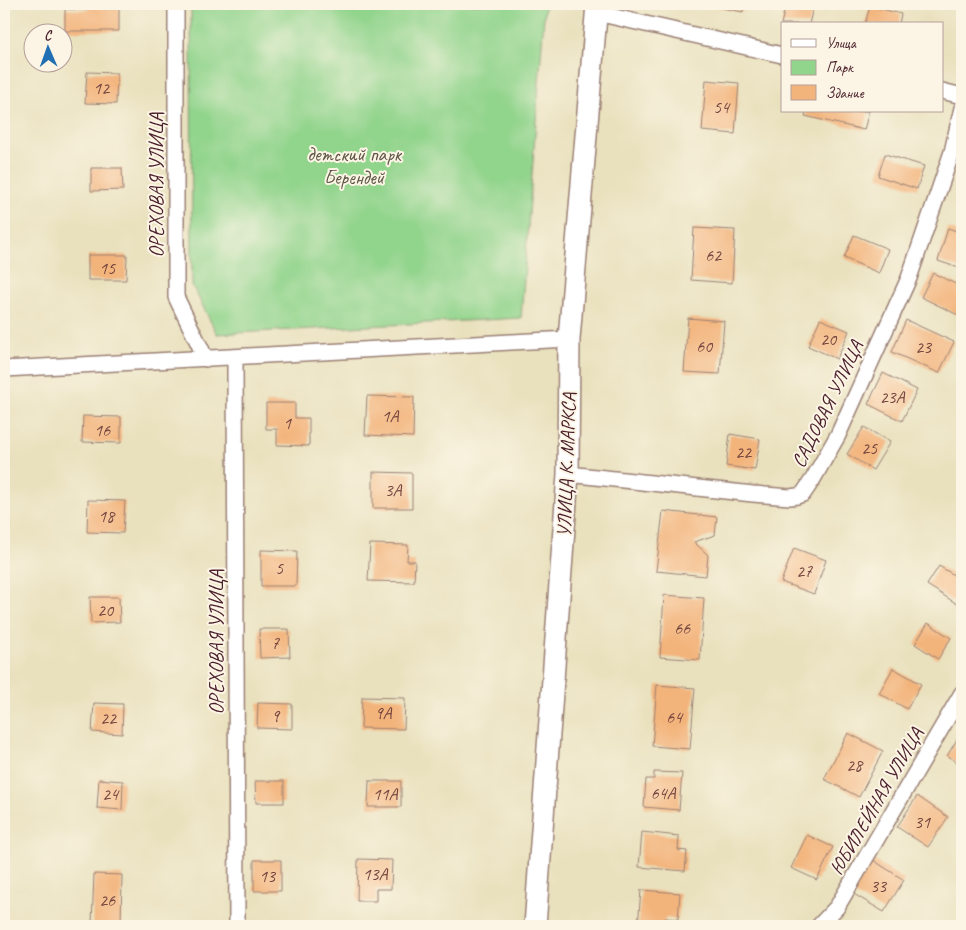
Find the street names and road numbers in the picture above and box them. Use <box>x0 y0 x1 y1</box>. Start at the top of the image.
street label: ОРЕХОВАЯ УЛИЦА <box>144 112 169 257</box>
street label: САДОВАЯ УЛИЦА <box>786 336 869 472</box>
street label: УЛИЦА К. МАРКСА <box>551 391 582 538</box>
street label: ОРЕХОВАЯ УЛИЦА <box>204 569 229 714</box>
street label: ЮБИЛЕЙНАЯ УЛИЦА <box>824 722 929 879</box>

